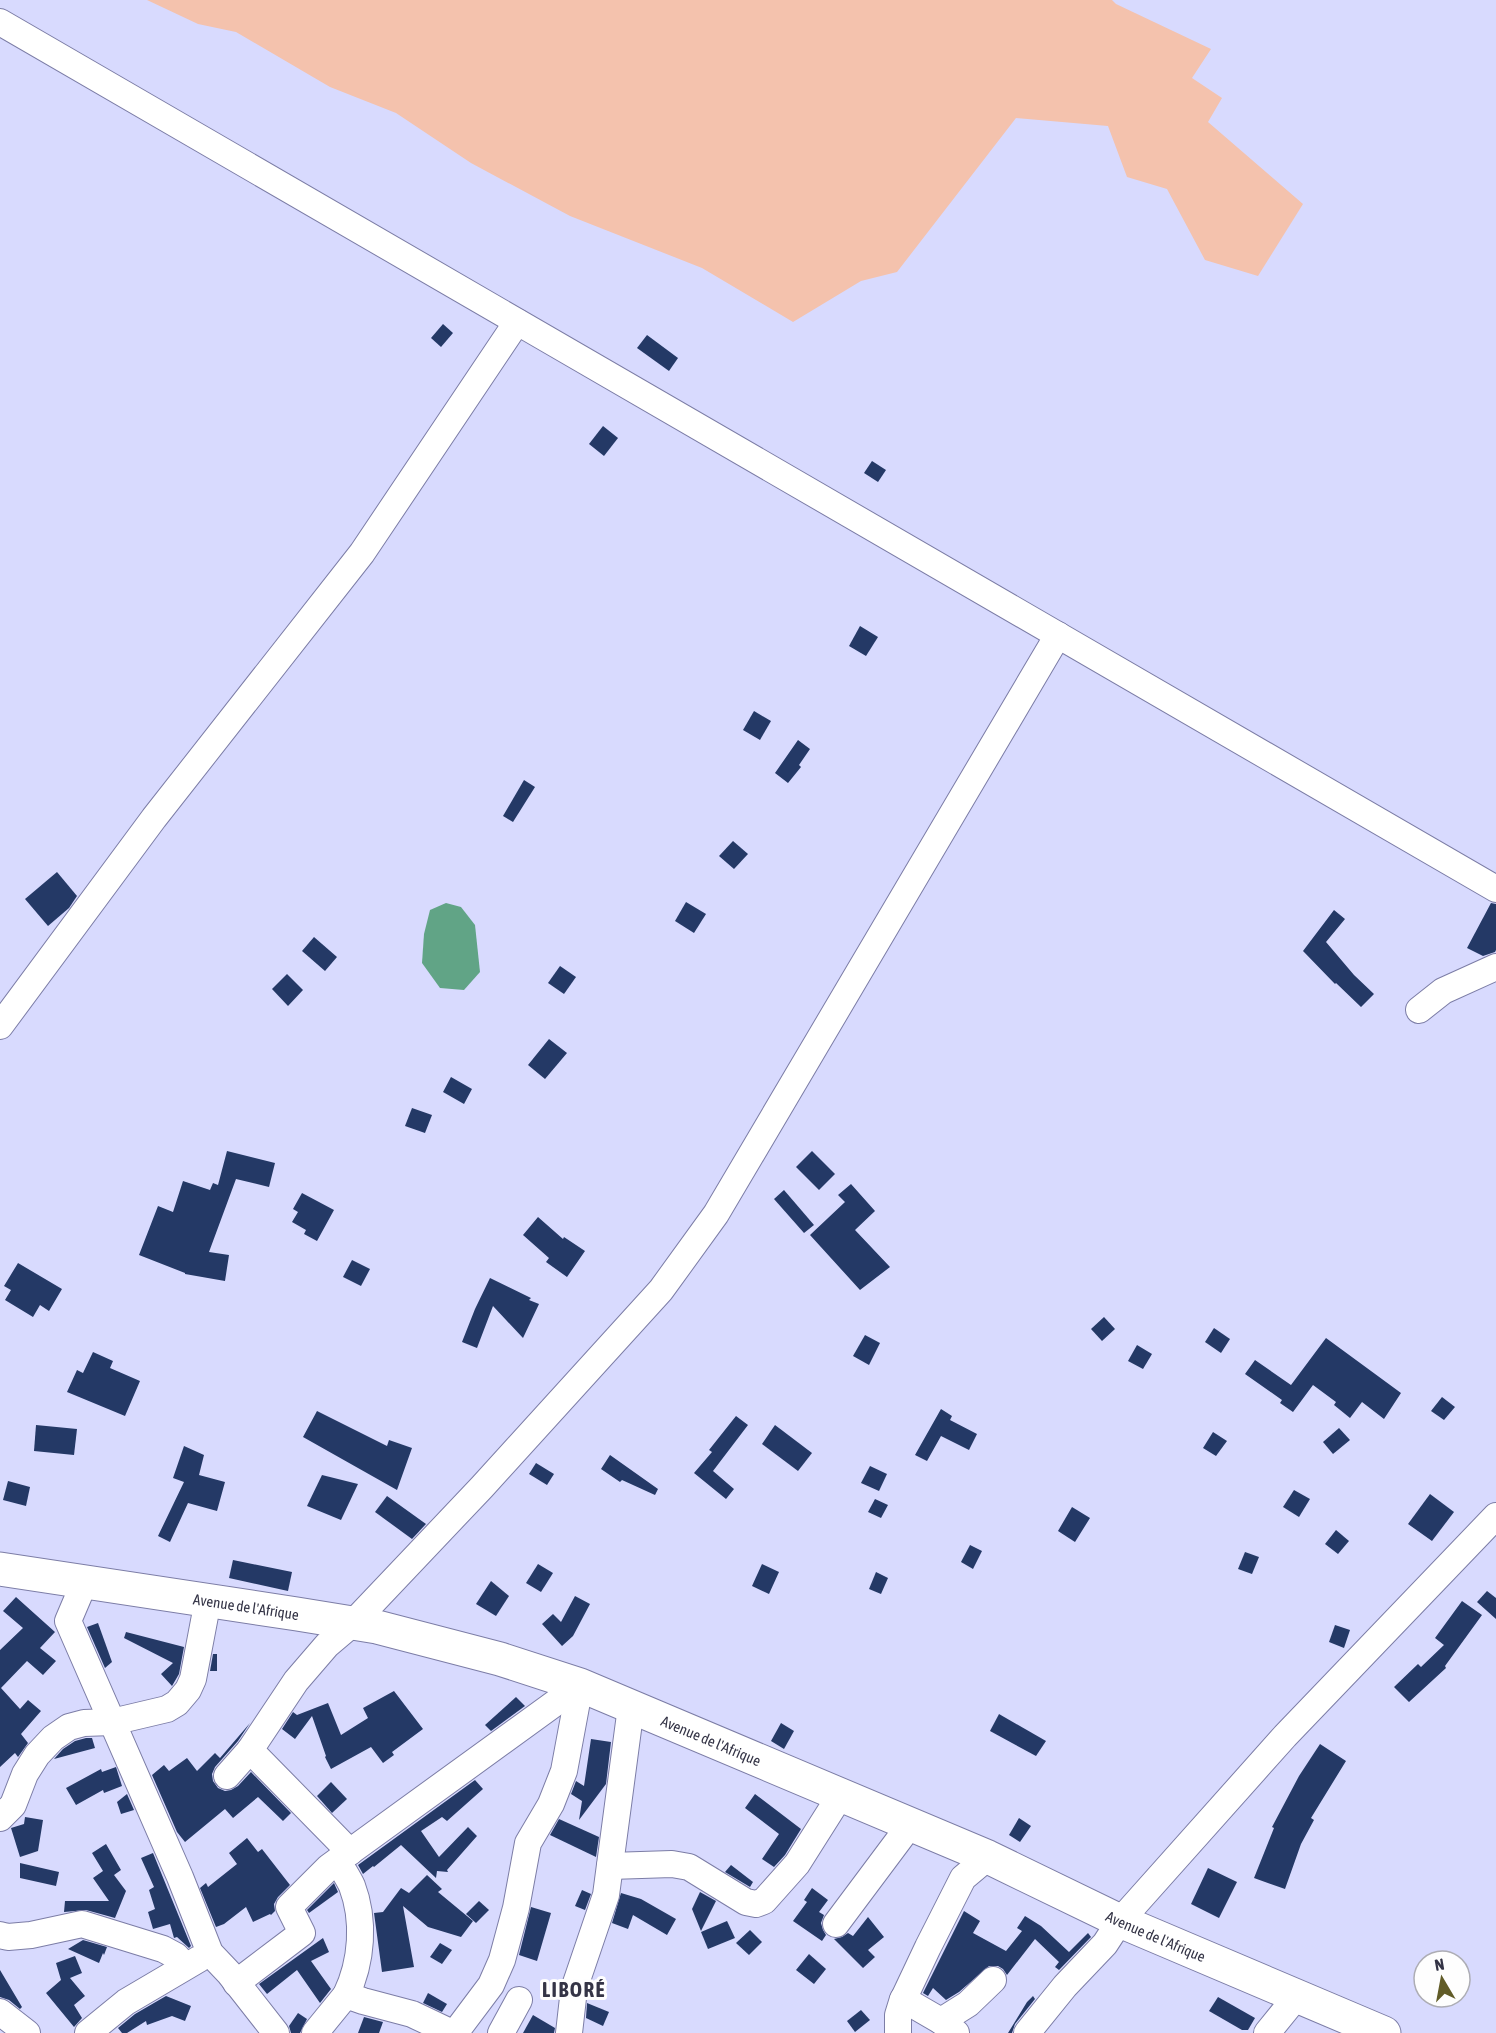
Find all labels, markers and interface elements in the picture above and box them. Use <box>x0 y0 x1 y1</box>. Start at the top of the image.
street label: Avenue de l'Afrique <box>192 1590 300 1623</box>
street label: Avenue de l'Afrique <box>659 1712 764 1769</box>
street label: Avenue de l'Afrique <box>1103 1907 1208 1965</box>
north arrow <box>1412 1949 1472 2009</box>
text: N <box>1433 1955 1446 1974</box>
district label: LIBORÉ <box>542 1977 606 2001</box>

